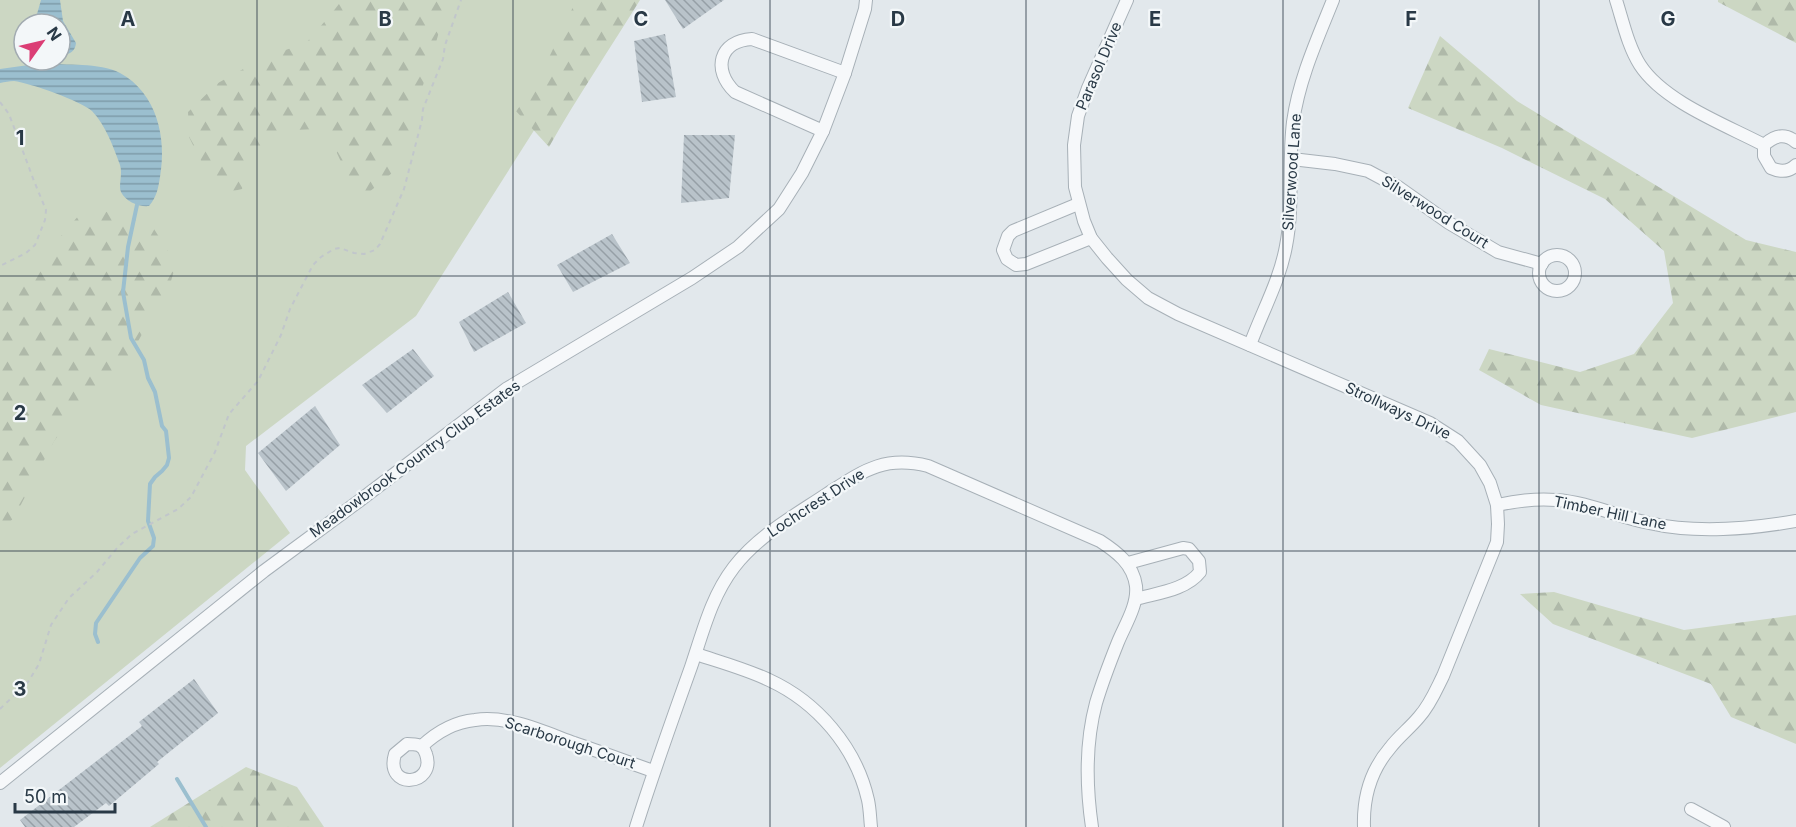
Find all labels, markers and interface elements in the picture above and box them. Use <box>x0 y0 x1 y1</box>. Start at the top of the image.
text: A <box>121 7 136 31</box>
text: B <box>378 7 392 31</box>
text: C <box>634 7 648 31</box>
text: D <box>891 7 905 31</box>
text: E <box>1149 7 1161 31</box>
text: F <box>1405 7 1417 31</box>
text: G <box>1660 7 1676 31</box>
north arrow <box>12 12 72 72</box>
street label: Parasol Drive <box>1071 19 1126 113</box>
text: N <box>43 23 66 44</box>
street label: Silverwood Lane <box>1278 113 1305 231</box>
text: 1 <box>16 126 24 150</box>
street label: Silverwood Court <box>1378 171 1492 252</box>
street label: Meadowbrook Country Club Estates <box>306 376 524 541</box>
street label: Strollways Drive <box>1342 378 1454 443</box>
text: 2 <box>14 401 26 425</box>
street label: Lochcrest Drive <box>764 464 868 541</box>
street label: Timber Hill Lane <box>1552 491 1668 534</box>
text: 3 <box>14 677 26 701</box>
street label: Scarborough Court <box>503 712 638 773</box>
scale bar <box>15 776 116 814</box>
text: 50 m <box>24 786 67 807</box>

